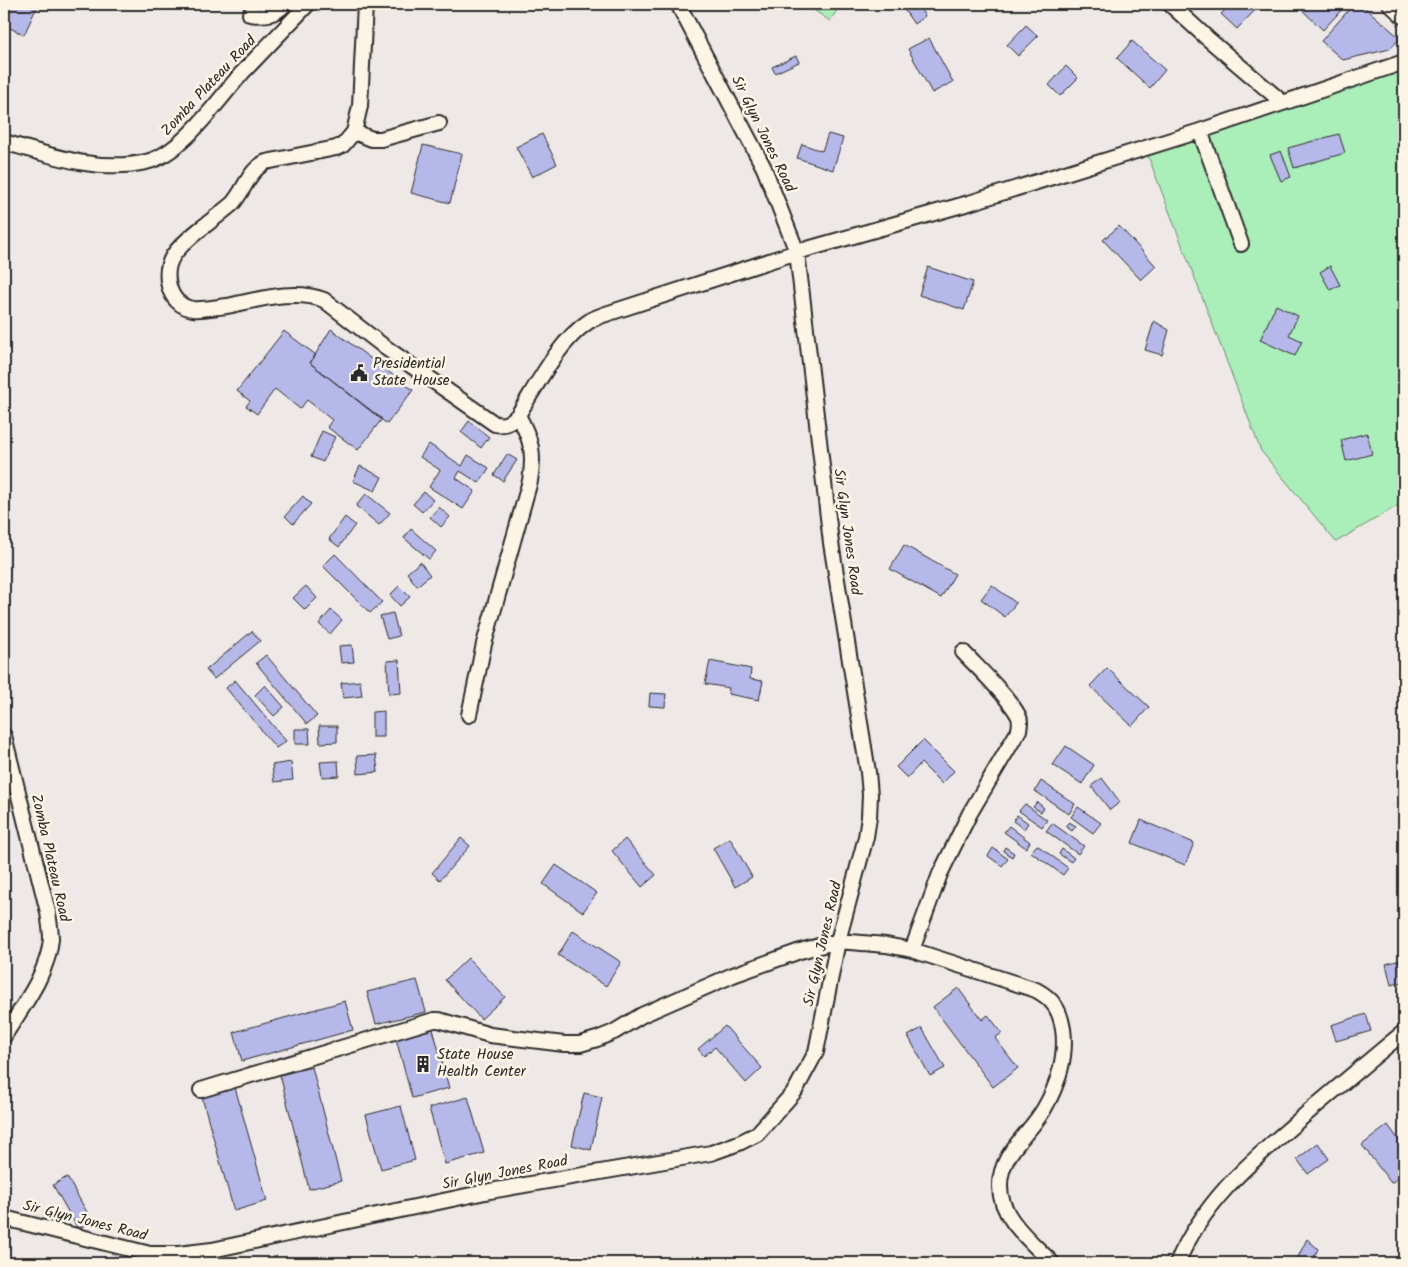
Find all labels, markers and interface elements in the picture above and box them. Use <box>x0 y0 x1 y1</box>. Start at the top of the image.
street label: Zomba Plateau Road <box>156 30 263 142</box>
street label: Sir Glyn Jones Road <box>724 71 802 197</box>
place label: Presidential State House <box>373 352 450 393</box>
public building icon: Presidential State House <box>349 363 369 383</box>
street label: Sir Glyn Jones Road <box>826 467 868 597</box>
street label: Zomba Plateau Road <box>24 792 77 925</box>
street label: Sir Glyn Jones Road <box>797 879 849 1009</box>
place label: State House Health Center <box>437 1043 527 1084</box>
building icon: State House Health Center <box>413 1054 433 1074</box>
street label: Sir Glyn Jones Road <box>440 1149 570 1197</box>
street label: Sir Glyn Jones Road <box>20 1194 150 1248</box>

